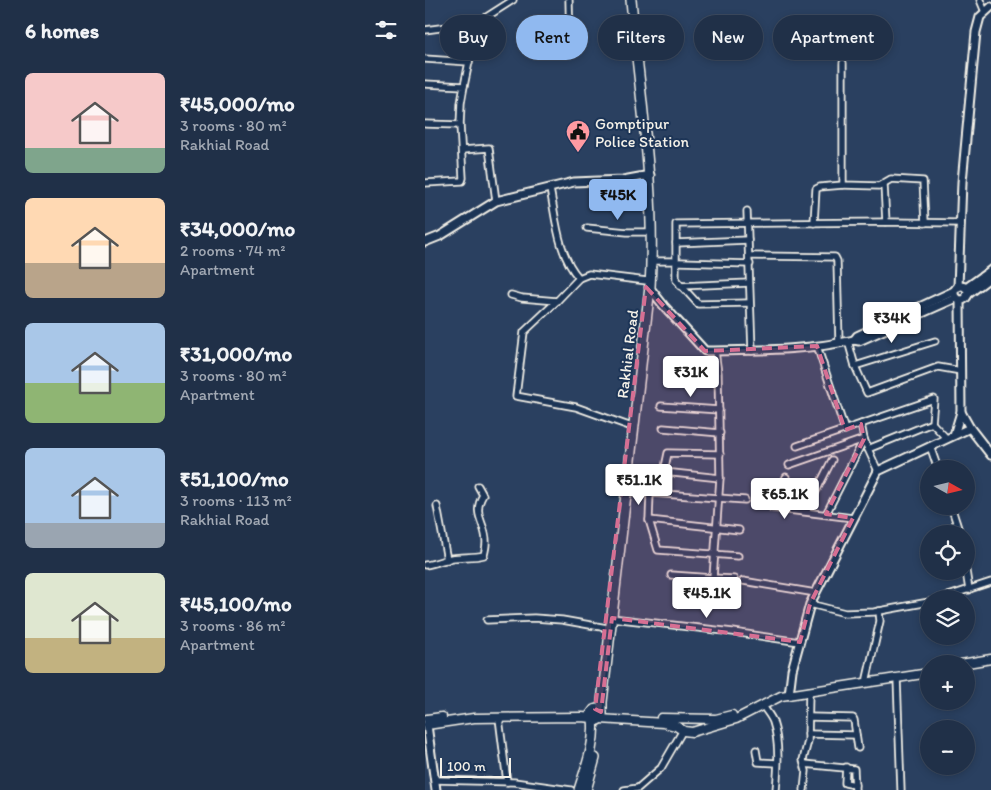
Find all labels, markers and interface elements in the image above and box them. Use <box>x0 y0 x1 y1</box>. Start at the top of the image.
chip: Buy <box>440 15 506 60</box>
chip: Rent <box>516 15 588 60</box>
chip: Filters <box>598 15 684 60</box>
chip: New <box>694 15 763 60</box>
chip: Apartment <box>773 15 893 60</box>
icon: filters <box>372 16 400 44</box>
text: 6 homes <box>25 18 99 43</box>
text: ₹45,000/mo <box>180 91 295 116</box>
icon: home <box>65 93 125 153</box>
place label: Gomptipur Police Station <box>595 114 690 151</box>
text: 3 rooms · 80 m² <box>180 116 287 135</box>
public building icon: Gomptipur Police Station <box>565 119 591 153</box>
text: Rakhial Road <box>180 135 269 154</box>
pin: ₹45K <box>588 178 648 221</box>
text: ₹45K <box>600 185 636 204</box>
text: ₹34,000/mo <box>180 216 295 241</box>
icon: home <box>65 218 125 278</box>
text: 2 rooms · 74 m² <box>180 241 285 260</box>
text: Apartment <box>180 260 255 279</box>
pin: ₹34K <box>862 302 922 344</box>
street label: Rakhial Road <box>613 308 642 400</box>
text: ₹34K <box>874 308 910 327</box>
text: ₹31,000/mo <box>180 341 292 366</box>
icon: home <box>65 343 125 403</box>
pin: ₹31K <box>661 356 721 398</box>
text: ₹31K <box>674 362 708 381</box>
text: 3 rooms · 80 m² <box>180 366 287 385</box>
text: Apartment <box>180 385 255 404</box>
north arrow <box>920 460 975 515</box>
map controls <box>920 460 975 775</box>
pin: ₹51.1K <box>598 464 680 506</box>
text: ₹51,100/mo <box>180 466 289 491</box>
icon: home <box>65 468 125 528</box>
text: ₹51.1K <box>616 470 662 489</box>
pin: ₹65.1K <box>744 478 826 520</box>
text: ₹65.1K <box>762 484 808 503</box>
text: 3 rooms · 113 m² <box>180 491 292 510</box>
text: Rakhial Road <box>180 510 269 529</box>
button: locate <box>920 525 975 580</box>
pin: ₹45.1K <box>666 576 748 619</box>
text: ₹45.1K <box>683 583 731 602</box>
button: layers <box>920 590 975 645</box>
text: ₹45,100/mo <box>180 591 292 616</box>
icon: home <box>65 593 125 653</box>
text: 3 rooms · 86 m² <box>180 616 285 635</box>
text: Apartment <box>180 635 255 654</box>
button: + <box>920 655 975 710</box>
button: − <box>920 720 975 775</box>
scale bar <box>440 755 511 778</box>
text: 100 m <box>447 758 486 775</box>

